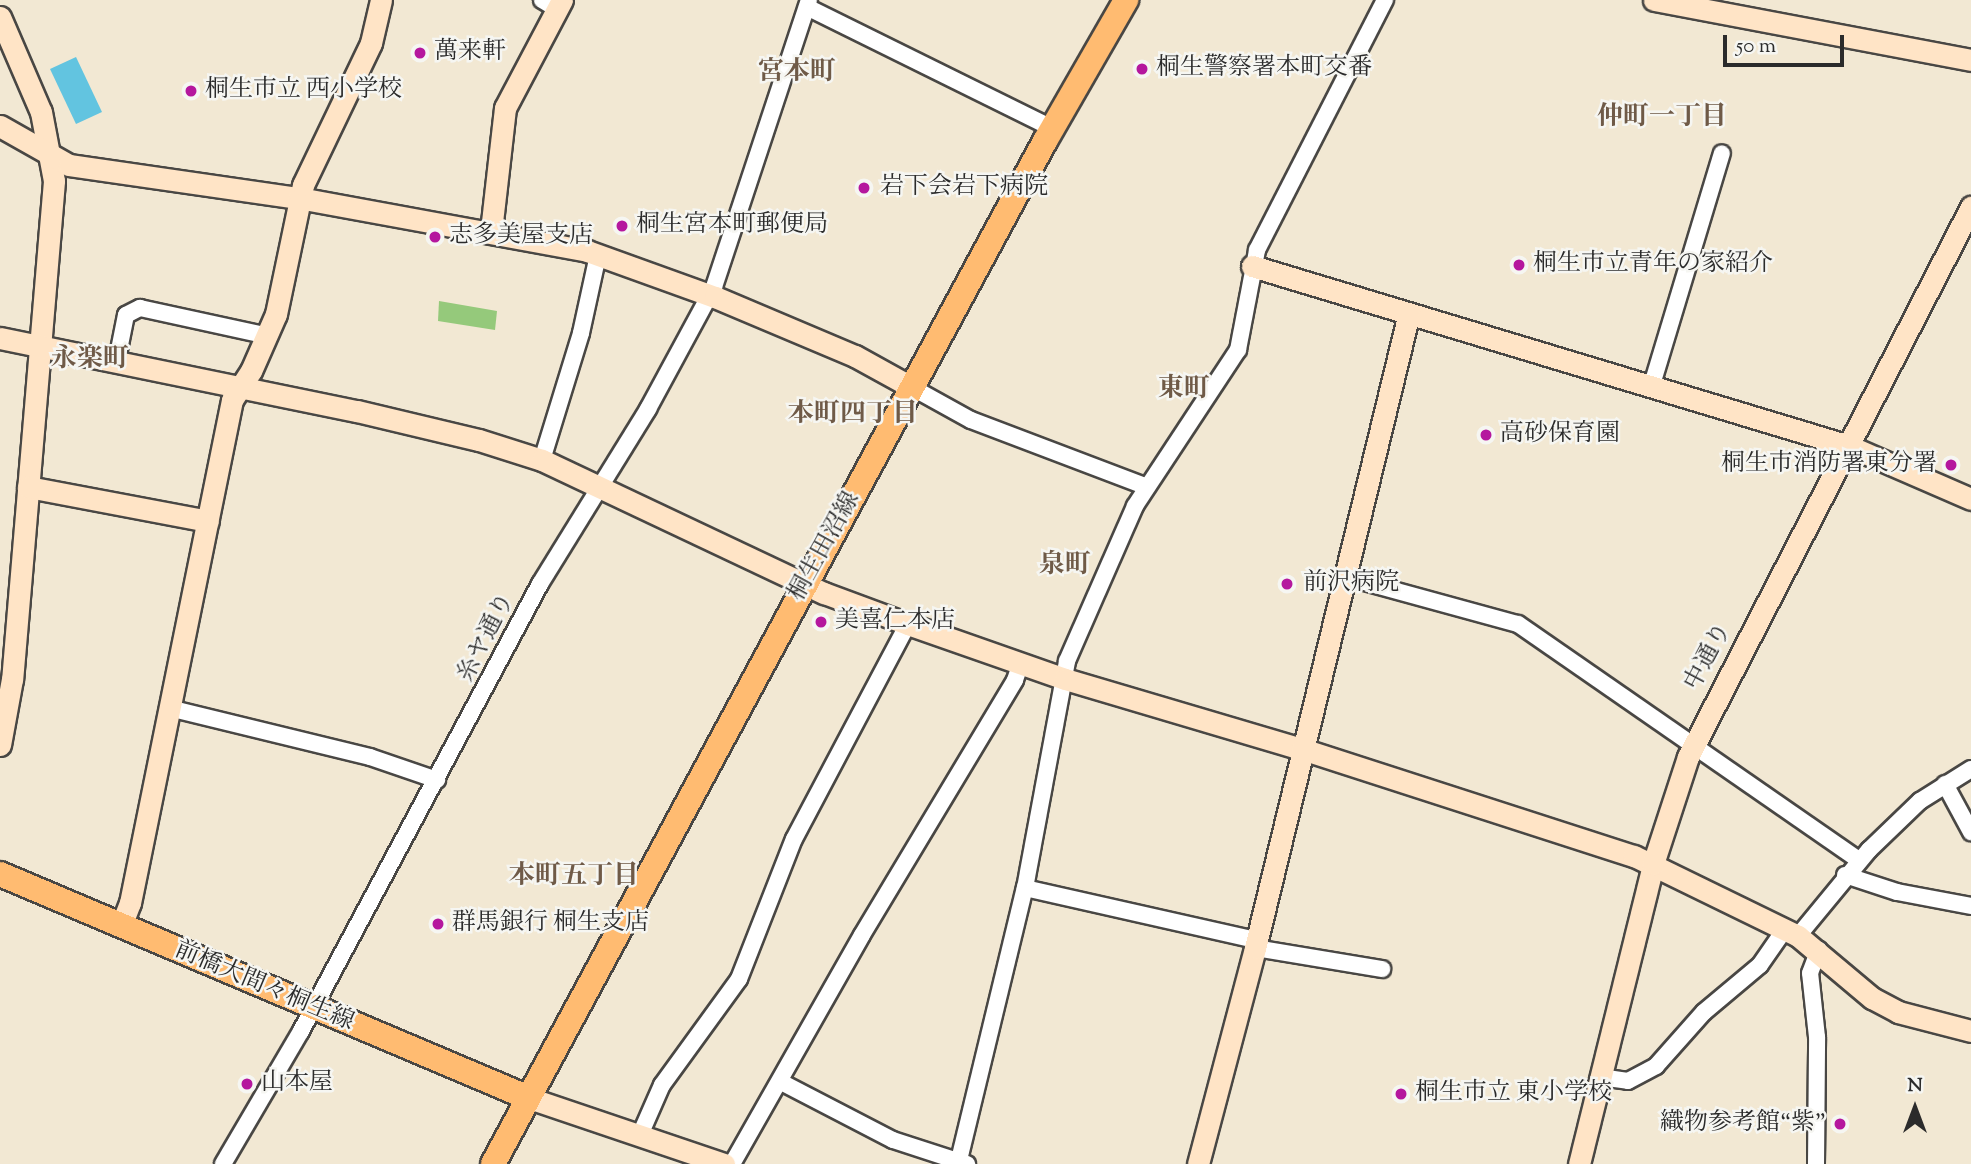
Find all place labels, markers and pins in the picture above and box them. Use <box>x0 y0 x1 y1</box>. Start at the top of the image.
place label: 萬来軒 <box>434 39 506 67</box>
marker: 萬来軒 <box>412 45 428 61</box>
place label: 桐生警察署本町交番 <box>1156 55 1372 83</box>
marker: 桐生警察署本町交番 <box>1134 61 1150 77</box>
place label: 桐生市立 西小学校 <box>205 77 402 105</box>
marker: 桐生市立 西小学校 <box>183 83 199 99</box>
place label: 岩下会岩下病院 <box>880 174 1048 202</box>
marker: 岩下会岩下病院 <box>854 178 874 198</box>
place label: 桐生宮本町郵便局 <box>636 212 828 240</box>
marker: 桐生宮本町郵便局 <box>614 218 630 234</box>
place label: 志多美屋支店 <box>449 223 593 251</box>
marker: 志多美屋支店 <box>427 229 443 245</box>
place label: 桐生市立青年の家紹介 <box>1533 251 1773 279</box>
marker: 桐生市立青年の家紹介 <box>1511 257 1527 273</box>
place label: 高砂保育園 <box>1500 421 1620 449</box>
marker: 高砂保育園 <box>1478 427 1494 443</box>
place label: 桐生市消防署東分署 <box>1721 451 1937 479</box>
marker: 桐生市消防署東分署 <box>1943 457 1959 473</box>
place label: 前沢病院 <box>1303 570 1399 598</box>
marker: 前沢病院 <box>1277 574 1297 594</box>
place label: 美喜仁本店 <box>835 608 955 636</box>
marker: 美喜仁本店 <box>813 614 829 630</box>
place label: 群馬銀行 桐生支店 <box>452 910 649 938</box>
marker: 群馬銀行 桐生支店 <box>430 916 446 932</box>
place label: 山本屋 <box>261 1070 333 1098</box>
marker: 山本屋 <box>239 1076 255 1092</box>
place label: 桐生市立 東小学校 <box>1415 1080 1612 1108</box>
marker: 桐生市立 東小学校 <box>1393 1086 1409 1102</box>
place label: 織物参考館“紫” <box>1660 1110 1826 1138</box>
marker: 織物参考館“紫” <box>1832 1116 1848 1132</box>

